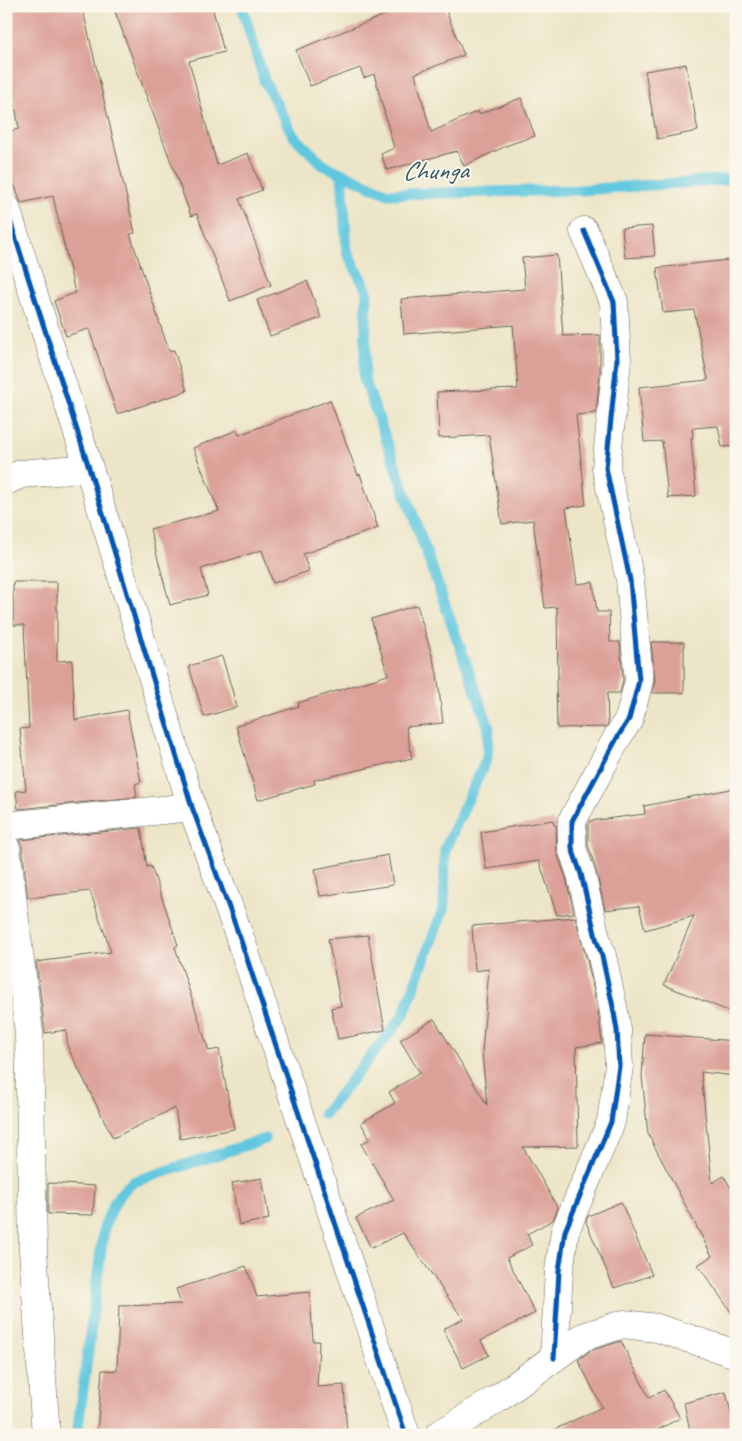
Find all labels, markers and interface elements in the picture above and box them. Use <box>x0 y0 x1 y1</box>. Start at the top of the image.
water label: Chunga <box>402 153 471 188</box>

